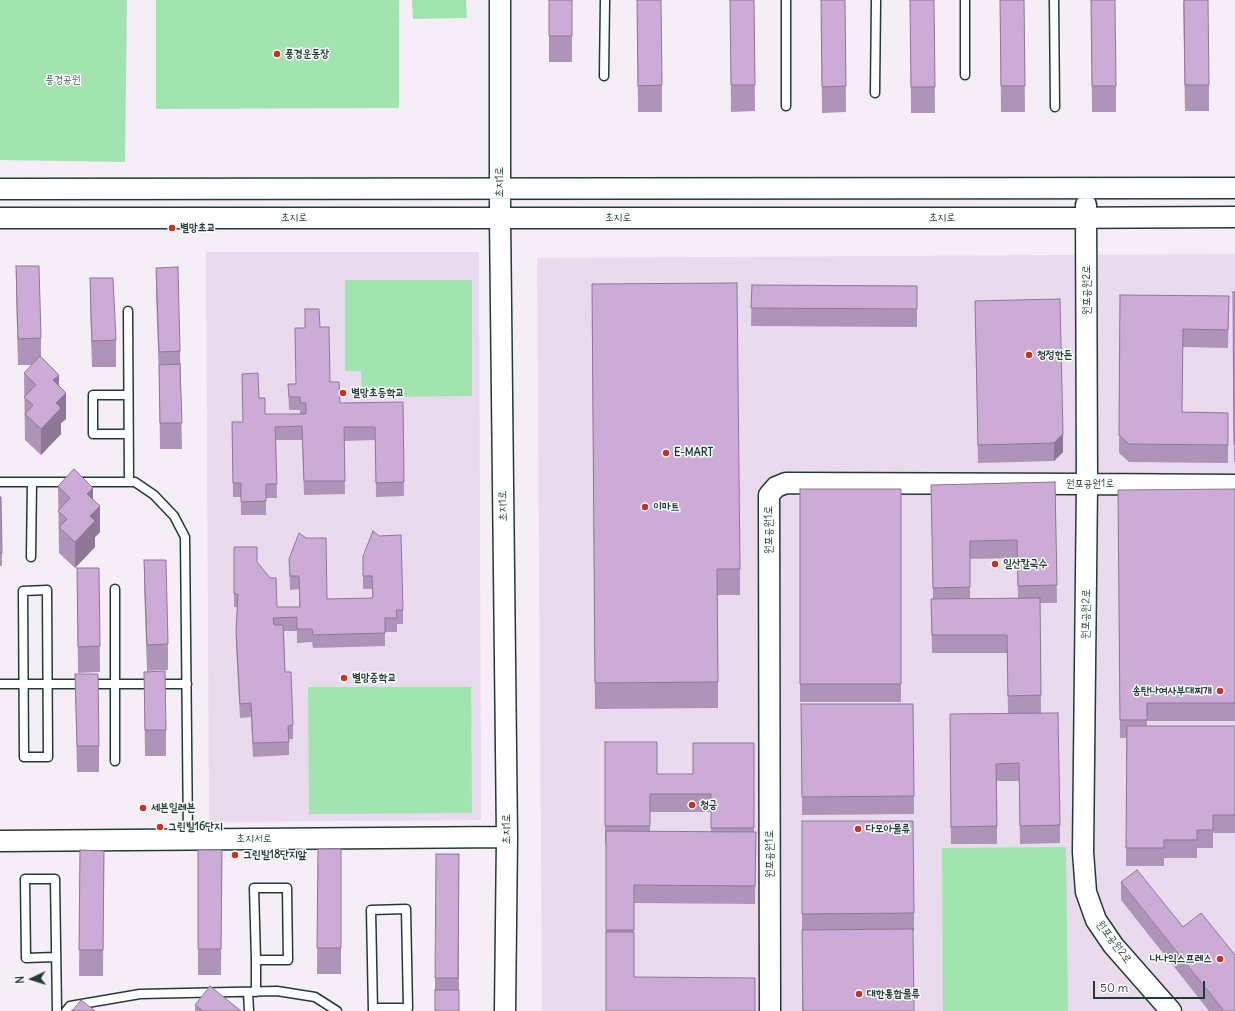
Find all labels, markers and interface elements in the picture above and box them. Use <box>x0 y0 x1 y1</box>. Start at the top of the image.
place label: 풍경운동장 <box>285 47 329 61</box>
marker: 풍경운동장 <box>272 49 282 59</box>
park label: 풍경공원 <box>45 73 81 87</box>
street label: 초지1로 <box>493 167 507 197</box>
street label: 초지로 <box>281 211 307 225</box>
street label: 초지로 <box>605 211 631 225</box>
street label: 초지로 <box>929 211 955 225</box>
place label: 별망초교 <box>180 221 215 235</box>
marker: 별망초교 <box>167 223 177 233</box>
street label: 원포공원2로 <box>1080 265 1094 315</box>
place label: 청정한돈 <box>1037 348 1072 362</box>
marker: 청정한돈 <box>1024 350 1034 360</box>
place label: 별망초등학교 <box>351 386 404 400</box>
marker: 별망초등학교 <box>338 388 348 398</box>
place label: E-MART <box>674 446 713 460</box>
marker: E-MART <box>661 448 671 458</box>
street label: 원포공원1로 <box>1066 477 1114 491</box>
street label: 초지1로 <box>496 490 510 522</box>
place label: 이마트 <box>653 500 680 514</box>
marker: 이마트 <box>640 502 650 512</box>
street label: 원포공원1로 <box>762 506 776 554</box>
place label: 일산칼국수 <box>1003 557 1047 571</box>
marker: 일산칼국수 <box>990 559 1000 569</box>
street label: 원포공원2로 <box>1079 589 1093 639</box>
place label: 별망중학교 <box>352 671 396 685</box>
marker: 별망중학교 <box>339 673 349 683</box>
place label: 송탄나여사부대찌개 <box>1132 684 1212 698</box>
marker: 송탄나여사부대찌개 <box>1215 686 1225 696</box>
place label: 청궁 <box>700 798 718 812</box>
marker: 청궁 <box>687 800 697 810</box>
place label: 세븐일레븐 <box>151 801 195 815</box>
marker: 세븐일레븐 <box>138 803 148 813</box>
street label: 초지1로 <box>500 814 514 844</box>
place label: 그린빌16단지 <box>168 820 223 834</box>
marker: 그린빌16단지 <box>155 822 165 832</box>
place label: 다모아물류 <box>866 822 910 836</box>
marker: 다모아물류 <box>853 824 863 834</box>
street label: 원포공원1로 <box>763 830 777 878</box>
street label: 초지서로 <box>236 832 272 846</box>
place label: 그린빌18단지앞 <box>243 848 307 862</box>
marker: 그린빌18단지앞 <box>230 850 240 860</box>
street label: 원포공원2로 <box>1094 918 1134 966</box>
place label: 나나익스프레스 <box>1150 952 1212 966</box>
marker: 나나익스프레스 <box>1215 954 1225 964</box>
north arrow <box>12 959 52 999</box>
scale bar <box>1095 973 1207 999</box>
text: N <box>13 976 27 984</box>
text: 50 m <box>1100 980 1128 995</box>
place label: 대한통합물류 <box>867 987 920 1001</box>
marker: 대한통합물류 <box>854 989 864 999</box>

